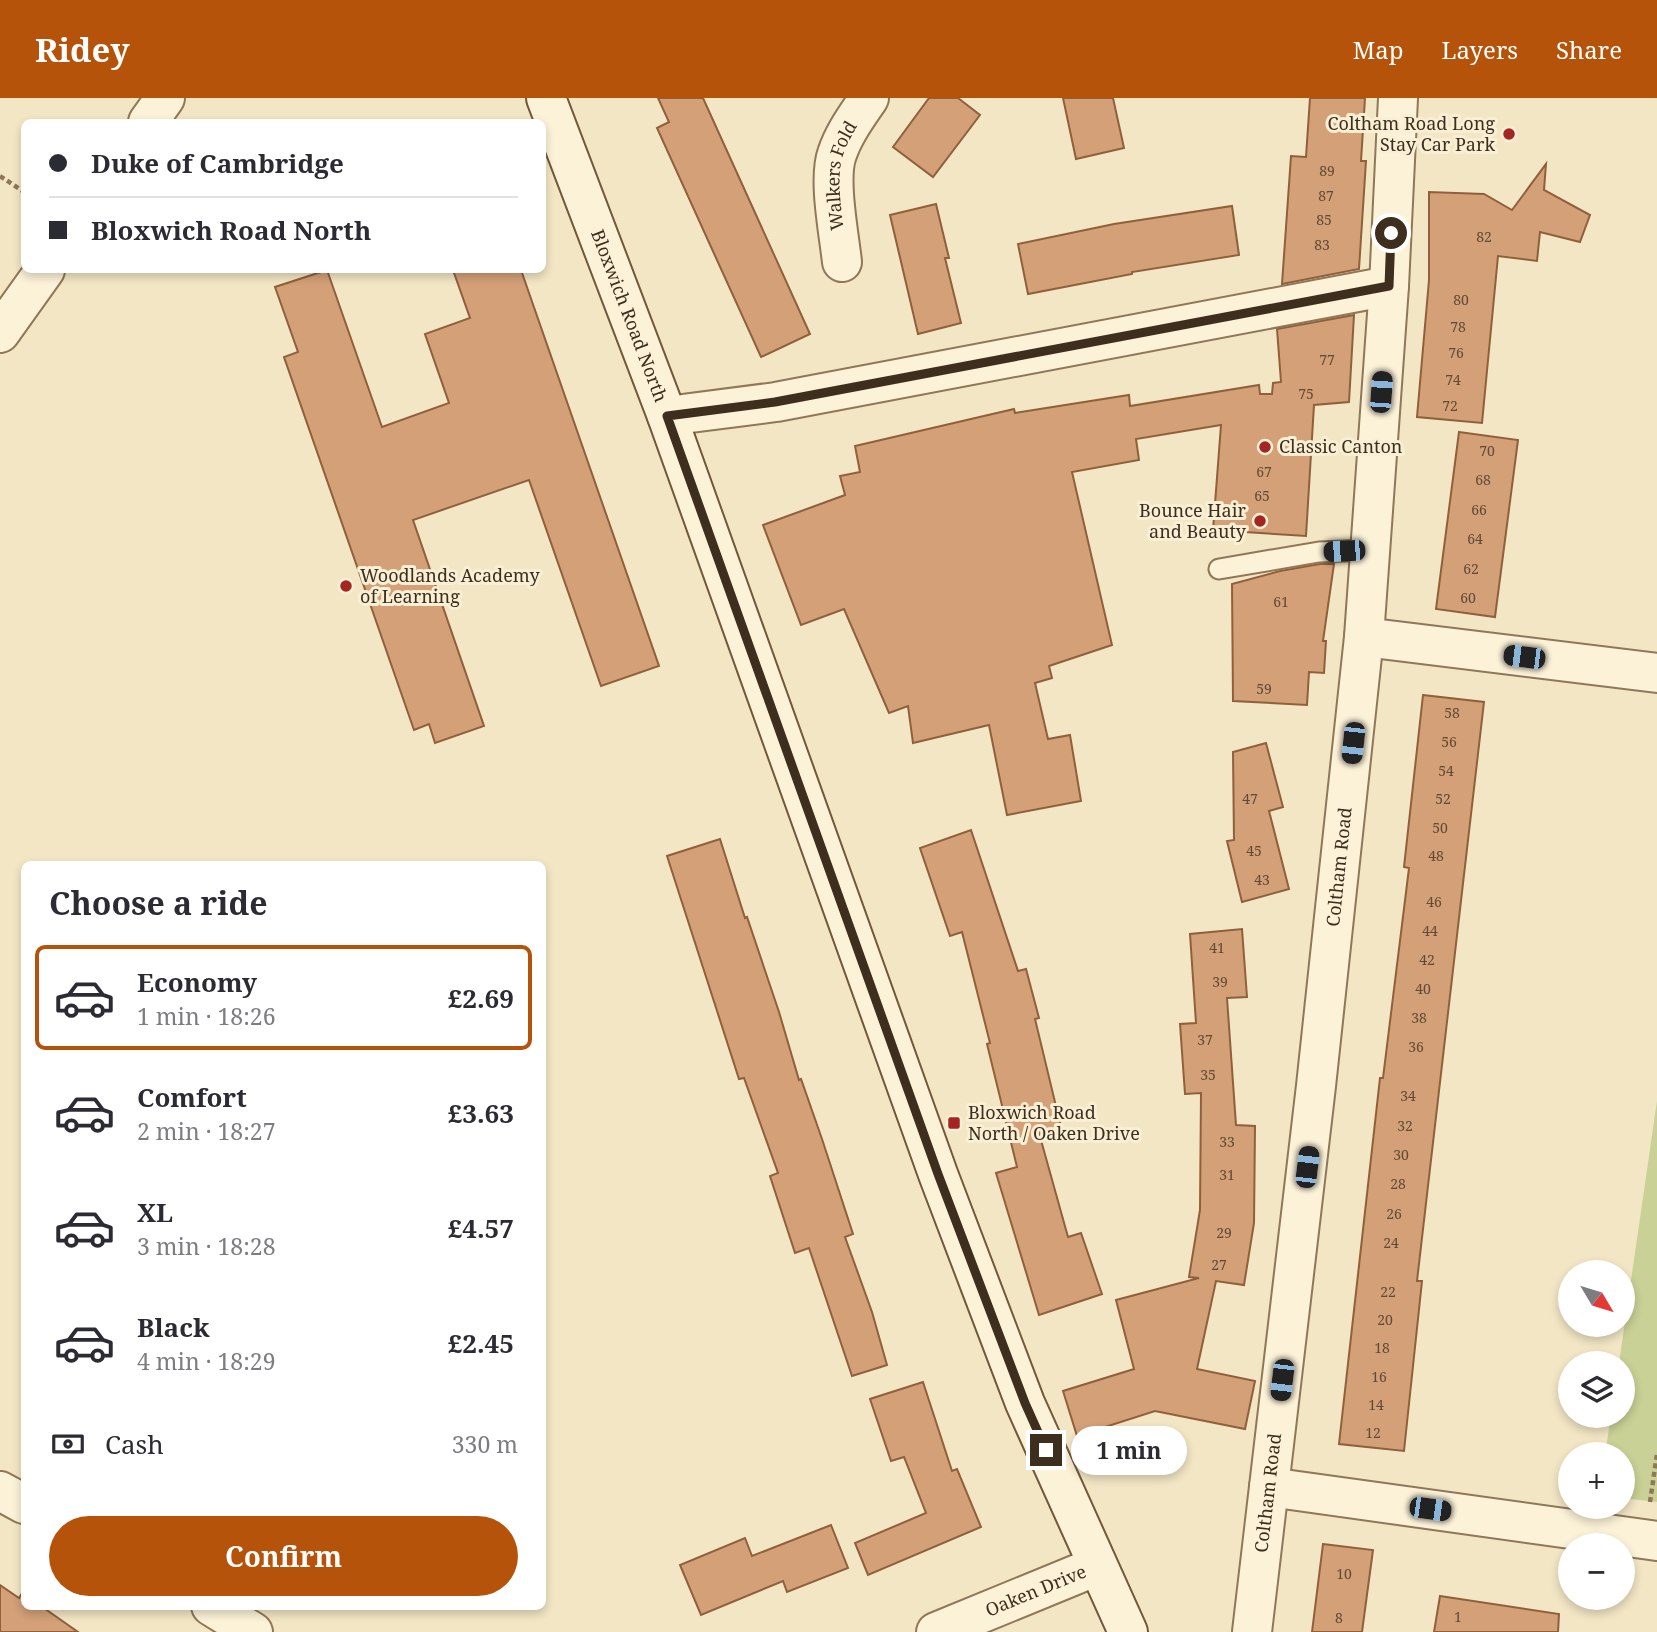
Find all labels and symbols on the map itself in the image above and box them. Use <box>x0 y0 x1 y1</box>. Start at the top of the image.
place label: Coltham Road Long Stay Car Park <box>1327 111 1495 156</box>
street label: Walkers Fold <box>821 116 862 232</box>
marker: Coltham Road Long Stay Car Park <box>1501 126 1517 142</box>
house number: 89 <box>1319 161 1335 180</box>
house number: 87 <box>1318 186 1334 205</box>
house number: 85 <box>1316 210 1332 229</box>
route start <box>1375 217 1407 249</box>
street label: Bloxwich Road North <box>586 226 674 405</box>
house number: 82 <box>1476 227 1492 246</box>
house number: 83 <box>1314 235 1330 254</box>
house number: 80 <box>1453 290 1469 309</box>
house number: 78 <box>1450 317 1466 336</box>
house number: 76 <box>1448 343 1464 362</box>
house number: 77 <box>1319 350 1335 369</box>
car <box>1370 370 1393 414</box>
house number: 74 <box>1445 370 1461 389</box>
house number: 75 <box>1298 384 1314 403</box>
house number: 72 <box>1442 396 1458 415</box>
place label: Classic Canton <box>1279 434 1403 458</box>
marker: Classic Canton <box>1257 439 1273 455</box>
house number: 70 <box>1479 441 1495 460</box>
house number: 67 <box>1256 462 1272 481</box>
house number: 68 <box>1475 470 1491 489</box>
house number: 65 <box>1254 486 1270 505</box>
place label: Bounce Hair and Beauty <box>1139 498 1247 543</box>
house number: 66 <box>1471 500 1487 519</box>
marker: Bounce Hair and Beauty <box>1252 513 1268 529</box>
house number: 64 <box>1467 529 1483 548</box>
car <box>1323 539 1366 563</box>
house number: 62 <box>1463 559 1479 578</box>
place label: Woodlands Academy of Learning <box>360 563 540 608</box>
marker: Woodlands Academy of Learning <box>338 578 354 594</box>
house number: 60 <box>1460 588 1476 607</box>
house number: 61 <box>1273 592 1289 611</box>
car <box>1502 644 1547 670</box>
house number: 59 <box>1256 679 1272 698</box>
house number: 58 <box>1444 703 1460 722</box>
car <box>1341 721 1366 765</box>
house number: 56 <box>1441 732 1457 751</box>
house number: 54 <box>1438 761 1454 780</box>
house number: 47 <box>1242 789 1258 808</box>
house number: 52 <box>1435 789 1451 808</box>
street label: Coltham Road <box>1320 806 1357 928</box>
house number: 50 <box>1432 818 1448 837</box>
house number: 45 <box>1246 841 1262 860</box>
house number: 48 <box>1428 846 1444 865</box>
house number: 43 <box>1254 870 1270 889</box>
house number: 46 <box>1426 892 1442 911</box>
house number: 44 <box>1422 921 1438 940</box>
house number: 41 <box>1209 938 1225 957</box>
house number: 42 <box>1419 950 1435 969</box>
house number: 39 <box>1212 972 1228 991</box>
house number: 40 <box>1415 979 1431 998</box>
house number: 38 <box>1411 1008 1427 1027</box>
house number: 37 <box>1197 1030 1213 1049</box>
house number: 36 <box>1408 1037 1424 1056</box>
house number: 35 <box>1200 1065 1216 1084</box>
house number: 34 <box>1400 1086 1416 1105</box>
place label: Bloxwich Road North / Oaken Drive <box>968 1100 1140 1145</box>
marker: Bloxwich Road North / Oaken Drive <box>946 1115 962 1131</box>
house number: 32 <box>1397 1116 1413 1135</box>
house number: 33 <box>1219 1132 1235 1151</box>
car <box>1295 1145 1320 1189</box>
house number: 30 <box>1393 1145 1409 1164</box>
house number: 31 <box>1219 1165 1235 1184</box>
house number: 28 <box>1390 1174 1406 1193</box>
house number: 26 <box>1386 1204 1402 1223</box>
house number: 29 <box>1216 1223 1232 1242</box>
house number: 24 <box>1383 1233 1399 1252</box>
house number: 27 <box>1211 1255 1227 1274</box>
north arrow <box>1558 1260 1634 1337</box>
house number: 22 <box>1380 1282 1396 1301</box>
house number: 20 <box>1377 1310 1393 1329</box>
house number: 18 <box>1374 1338 1390 1357</box>
car <box>1270 1358 1295 1402</box>
house number: 16 <box>1371 1367 1387 1386</box>
house number: 14 <box>1368 1395 1384 1414</box>
house number: 12 <box>1365 1423 1381 1442</box>
callout: 1 min <box>1070 1426 1186 1474</box>
street label: Coltham Road <box>1248 1432 1286 1554</box>
route end <box>1030 1434 1062 1466</box>
car <box>1408 1496 1453 1522</box>
street label: Oaken Drive <box>981 1559 1090 1622</box>
house number: 10 <box>1336 1564 1352 1583</box>
house number: 1 <box>1454 1607 1462 1626</box>
house number: 8 <box>1335 1608 1343 1627</box>

